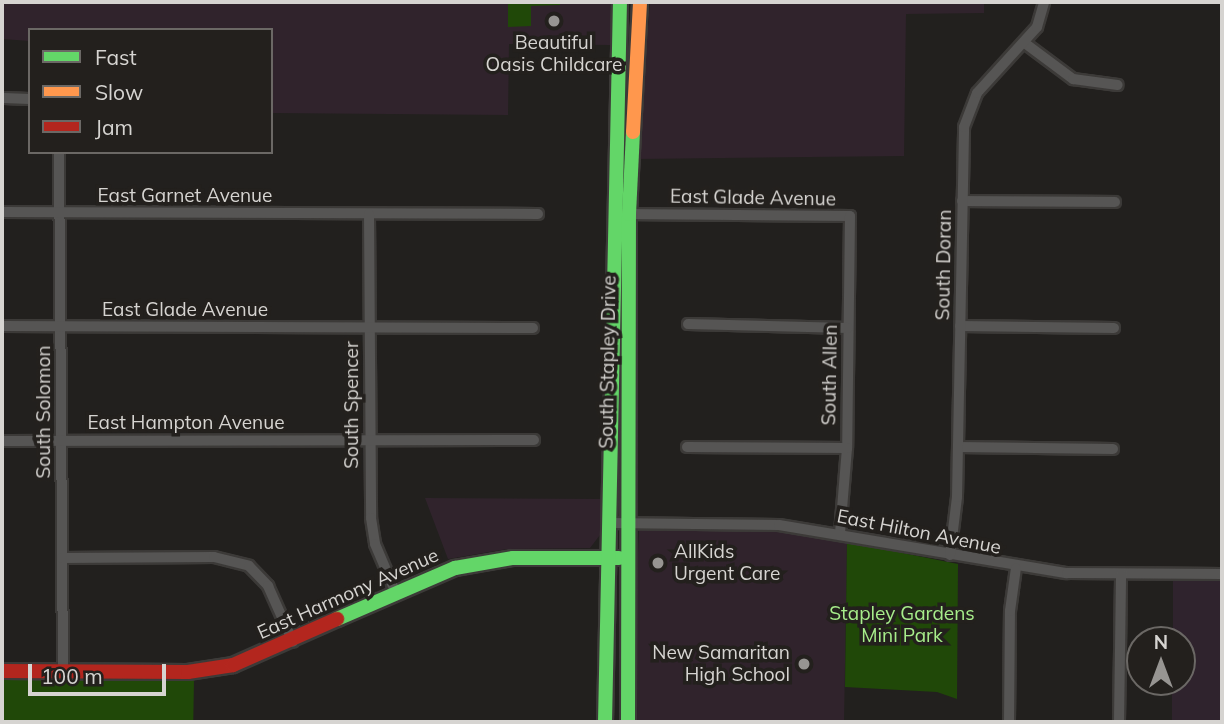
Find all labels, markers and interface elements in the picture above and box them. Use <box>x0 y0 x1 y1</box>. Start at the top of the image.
marker: Beautiful Oasis Childcare <box>546 13 562 29</box>
legend <box>28 28 273 154</box>
place label: Beautiful Oasis Childcare <box>486 32 622 76</box>
text: Fast <box>95 44 137 70</box>
text: Slow <box>95 79 143 105</box>
text: Jam <box>95 114 133 140</box>
street label: East Garnet Avenue <box>98 185 272 207</box>
street label: East Glade Avenue <box>670 185 836 211</box>
street label: South Doran <box>932 209 956 321</box>
street label: South Stapley Drive <box>595 275 621 449</box>
street label: East Glade Avenue <box>102 299 268 321</box>
street label: South Allen <box>818 324 842 426</box>
street label: South Spencer <box>341 341 363 469</box>
street label: South Solomon <box>33 345 55 479</box>
street label: East Hampton Avenue <box>88 412 284 434</box>
street label: East Hilton Avenue <box>835 505 1003 559</box>
place label: AllKids Urgent Care <box>674 541 780 585</box>
street label: East Harmony Avenue <box>254 544 442 644</box>
marker: AllKids Urgent Care <box>648 553 668 573</box>
park label: Stapley Gardens Mini Park <box>829 603 975 647</box>
north arrow <box>1126 626 1196 696</box>
text: N <box>1154 630 1168 654</box>
place label: New Samaritan High School <box>652 642 790 686</box>
scale bar <box>32 650 170 694</box>
marker: New Samaritan High School <box>796 656 812 672</box>
text: 100 m <box>41 663 103 689</box>

